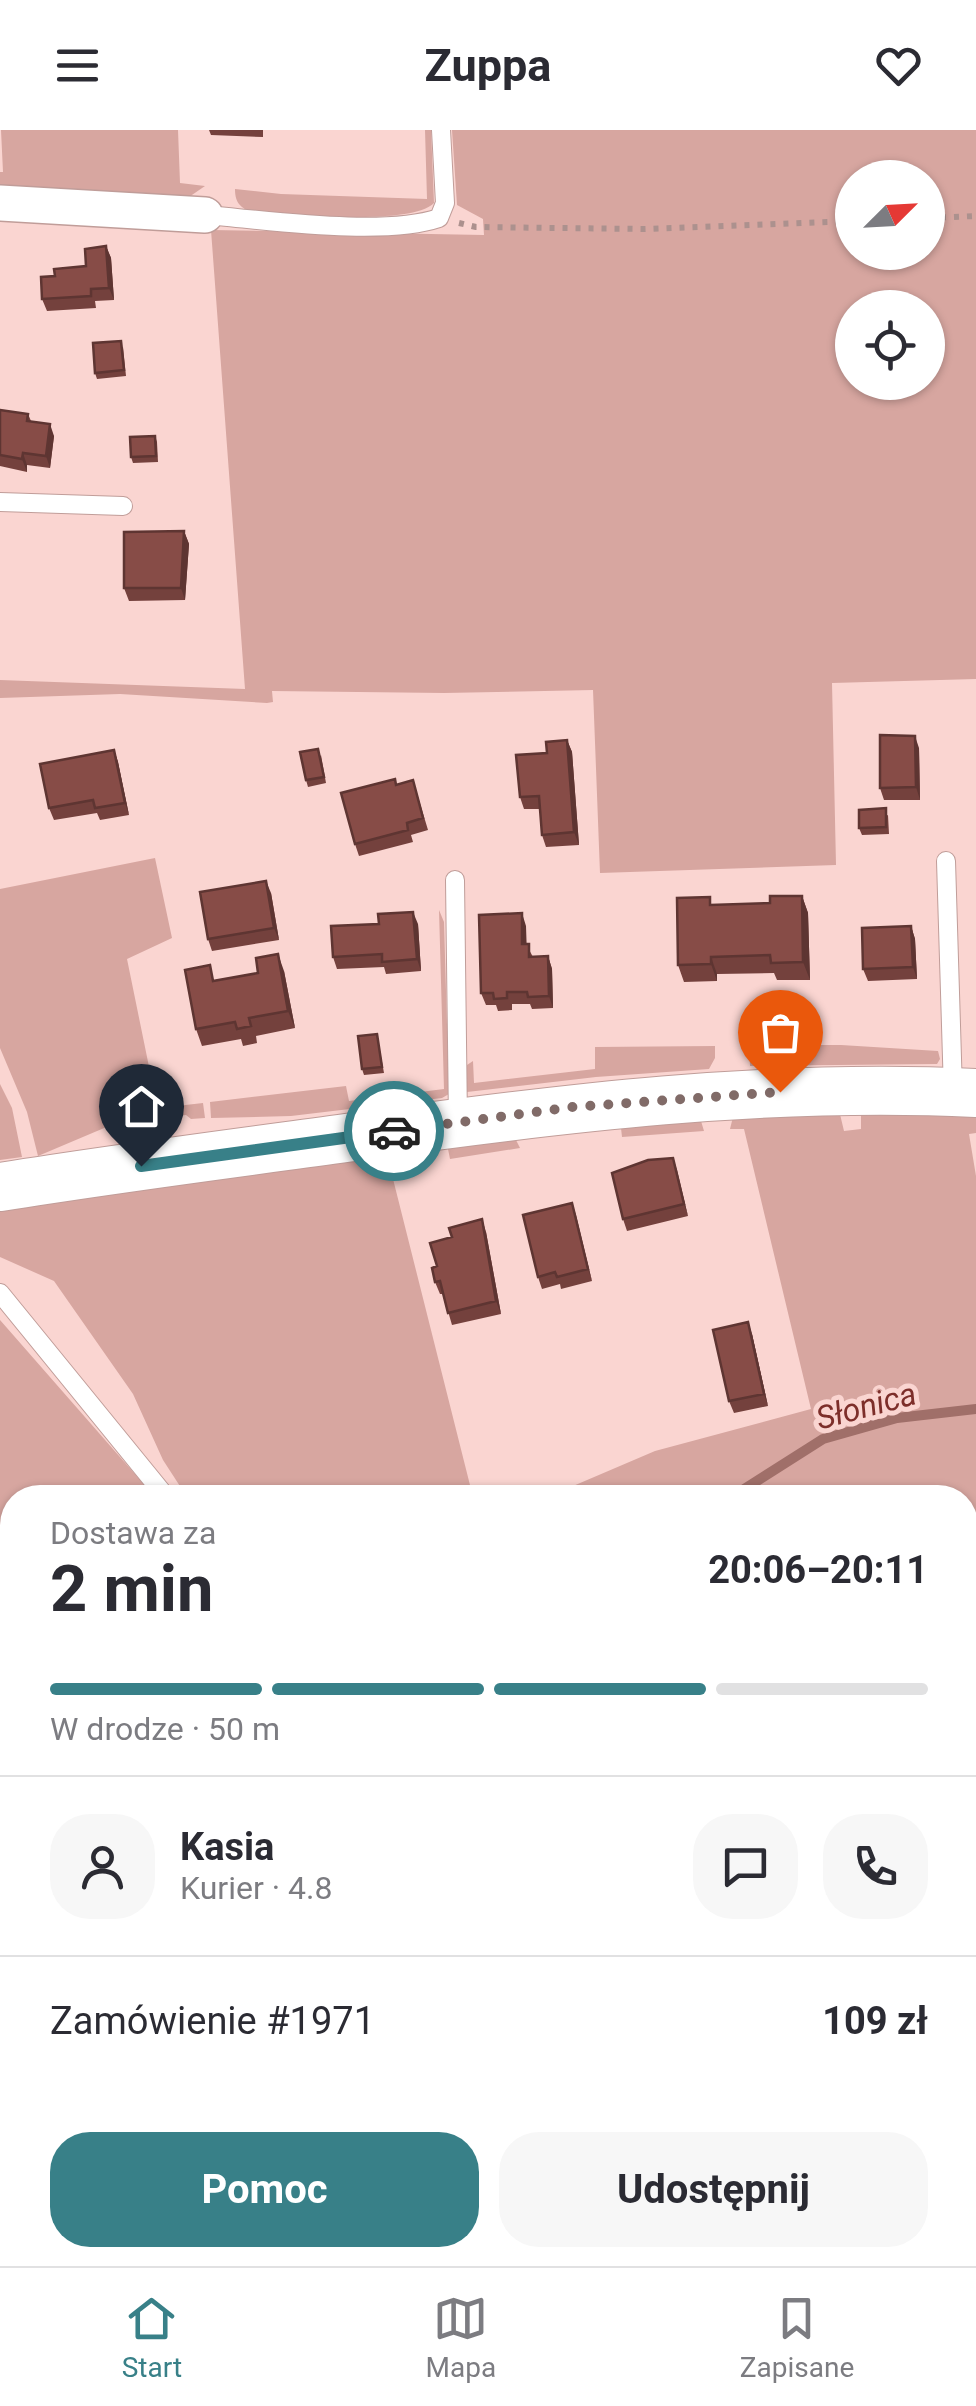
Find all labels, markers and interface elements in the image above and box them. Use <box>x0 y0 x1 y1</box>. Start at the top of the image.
icon: menu <box>50 38 105 93</box>
icon: heart <box>871 38 926 93</box>
text: Zuppa <box>425 39 551 92</box>
north arrow <box>835 160 945 270</box>
map controls <box>835 160 945 400</box>
button: locate <box>835 290 945 400</box>
pin <box>738 990 823 1093</box>
icon: bag <box>753 1005 808 1060</box>
pin <box>99 1064 184 1167</box>
icon: home <box>114 1079 169 1134</box>
courier <box>344 1081 444 1181</box>
icon: car <box>367 1104 422 1159</box>
water label: Słonica <box>812 1374 920 1438</box>
text: Dostawa za <box>50 1514 216 1552</box>
text: 20:06–20:11 <box>708 1548 928 1592</box>
text: 2 min <box>50 1551 213 1627</box>
text: W drodze · 50 m <box>50 1710 280 1748</box>
button: person <box>50 1814 155 1919</box>
button: chat <box>693 1814 798 1919</box>
button: phone <box>823 1814 928 1919</box>
text: Kasia <box>180 1825 274 1869</box>
text: Kurier · 4.8 <box>180 1869 332 1907</box>
text: Zamówienie #1971 <box>50 1999 375 2043</box>
text: 109 zł <box>822 1999 928 2043</box>
button: Pomoc <box>50 2132 479 2247</box>
button: Udostępnij <box>499 2132 928 2247</box>
tab: Start <box>122 2291 182 2384</box>
tab: Mapa <box>426 2291 496 2384</box>
tab: Zapisane <box>740 2291 854 2384</box>

